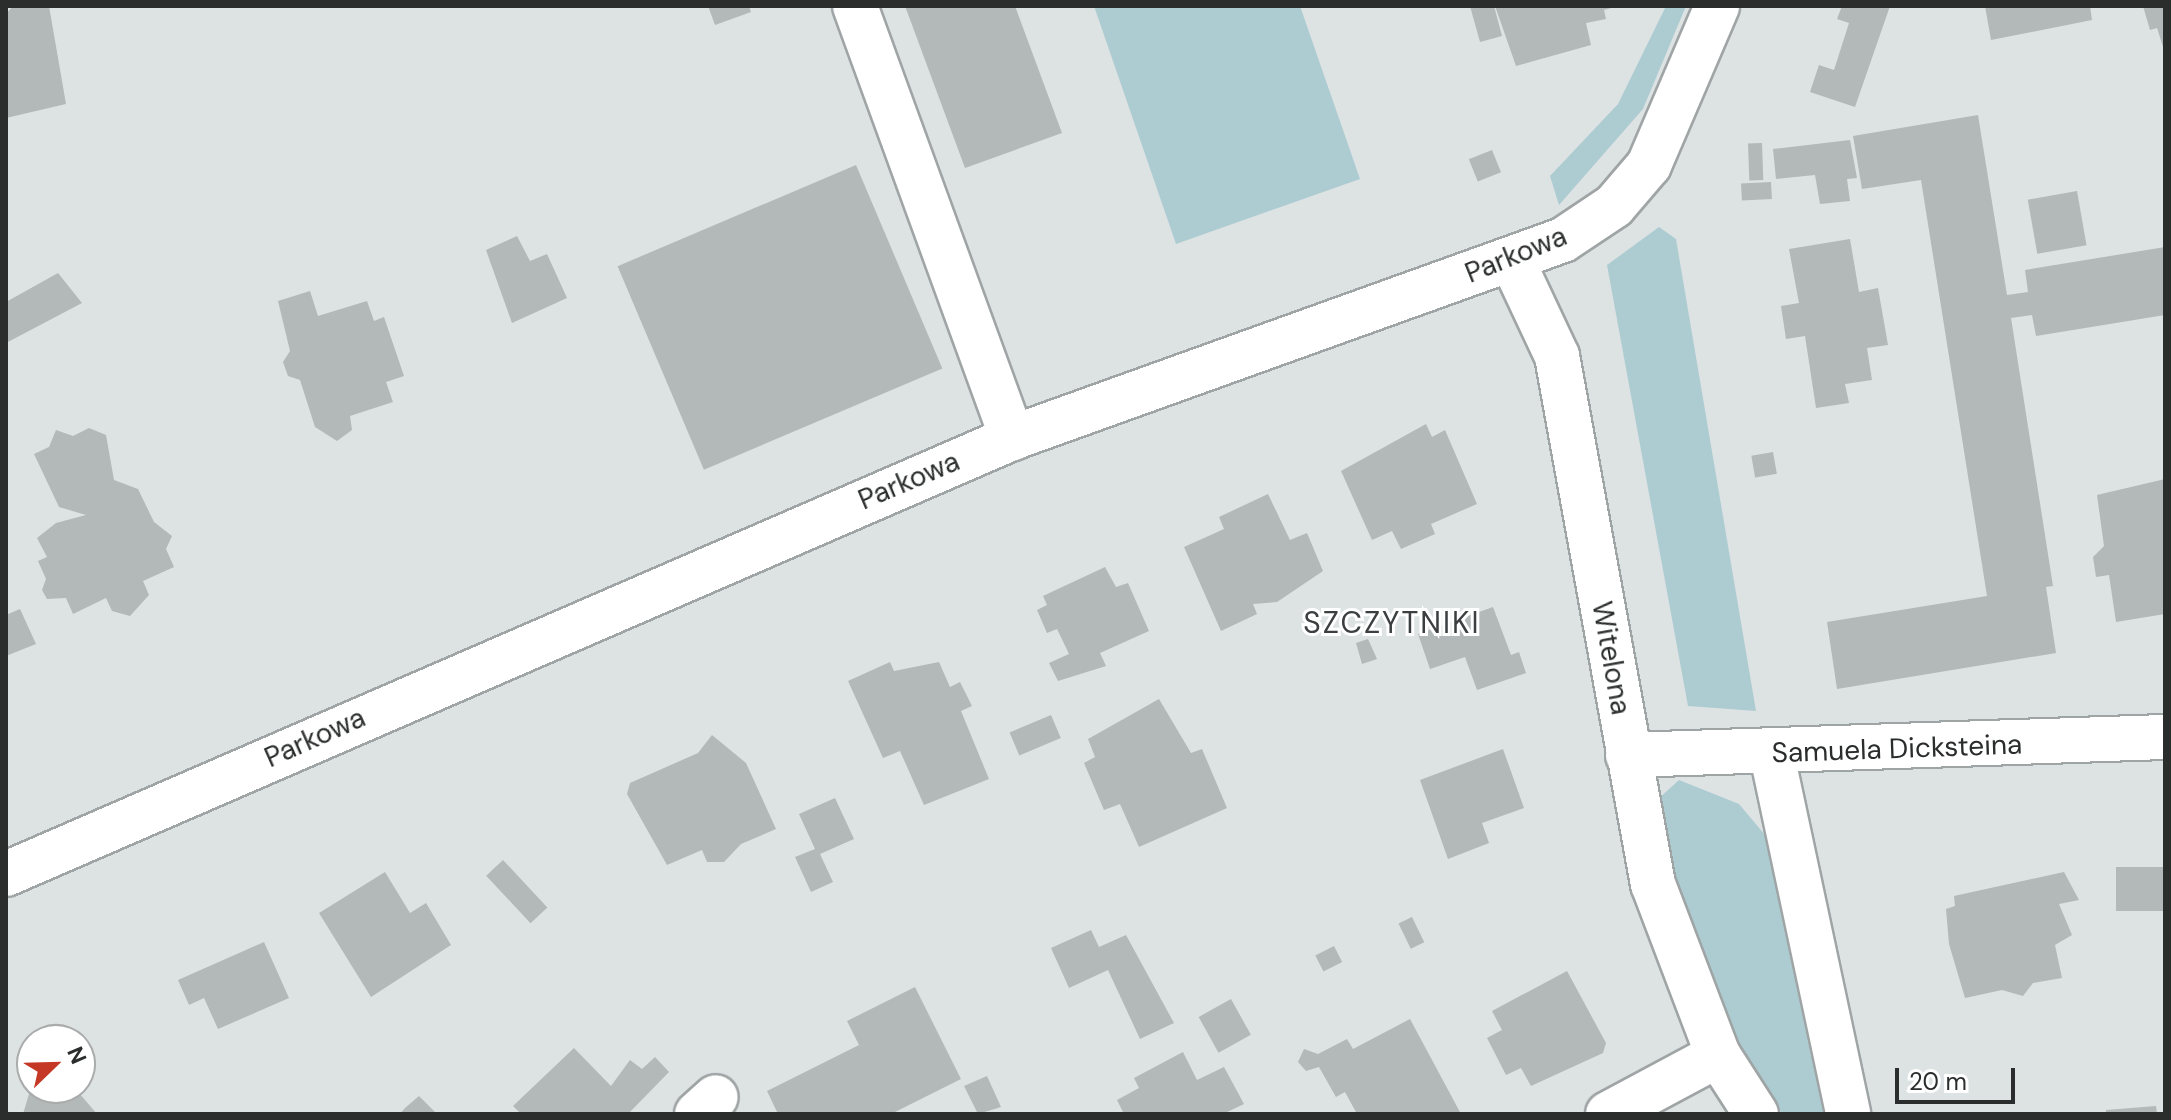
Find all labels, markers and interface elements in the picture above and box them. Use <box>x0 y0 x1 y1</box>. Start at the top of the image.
street label: Parkowa <box>1460 219 1572 291</box>
street label: Parkowa <box>853 445 965 517</box>
street label: Witelona <box>1585 599 1637 717</box>
district label: SZCZYTNIKI <box>1303 605 1481 641</box>
street label: Parkowa <box>260 701 370 775</box>
street label: Samuela Dicksteina <box>1771 728 2023 770</box>
north arrow <box>16 1024 96 1104</box>
text: N <box>60 1042 93 1068</box>
scale bar <box>1899 1052 2019 1102</box>
text: 20 m <box>1909 1066 1967 1097</box>

